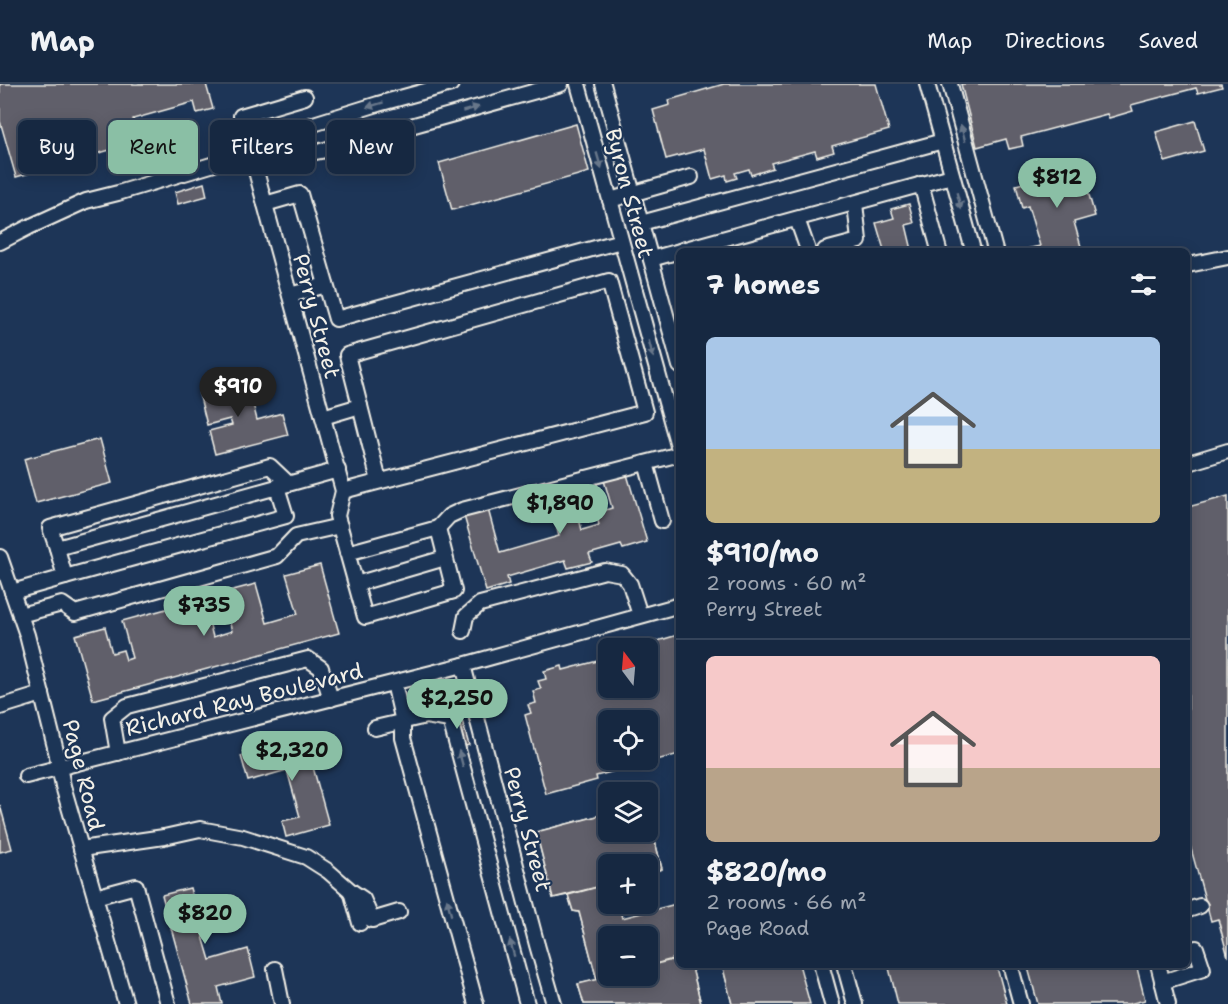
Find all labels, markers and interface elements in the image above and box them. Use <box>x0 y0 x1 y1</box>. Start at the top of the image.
text: Map <box>30 22 95 60</box>
text: Map <box>927 27 972 55</box>
text: Directions <box>1005 27 1105 55</box>
text: Saved <box>1138 27 1198 55</box>
one-way arrow <box>366 101 384 110</box>
one-way arrow <box>462 104 480 113</box>
chip: Buy <box>18 120 96 174</box>
chip: Rent <box>108 120 198 174</box>
chip: Filters <box>210 120 315 174</box>
chip: New <box>327 120 414 174</box>
one-way arrow <box>958 124 968 142</box>
street label: Byron Street <box>598 125 661 261</box>
one-way arrow <box>595 152 604 170</box>
pin: $812 <box>1021 158 1093 209</box>
text: $812 <box>1032 164 1082 190</box>
one-way arrow <box>955 192 965 210</box>
street label: Perry Street <box>286 250 347 382</box>
text: 7 homes <box>706 267 820 302</box>
icon: filters <box>1127 268 1160 301</box>
one-way arrow <box>647 340 656 358</box>
pin: $910 <box>202 367 274 418</box>
text: $910 <box>213 373 263 399</box>
icon: home <box>879 376 987 484</box>
pin: $1,890 <box>511 484 609 535</box>
text: $1,890 <box>526 490 594 516</box>
text: $910/mo <box>706 535 819 570</box>
text: 2 rooms · 60 m² <box>706 570 866 596</box>
pin: $735 <box>168 586 240 637</box>
text: $735 <box>178 592 230 618</box>
text: Perry Street <box>706 596 823 622</box>
north arrow <box>598 638 658 698</box>
map controls <box>598 638 658 986</box>
street label: Richard Ray Boulevard <box>123 656 366 743</box>
pin: $2,250 <box>408 679 506 730</box>
text: $2,250 <box>421 685 493 711</box>
icon: home <box>879 695 987 803</box>
button: locate <box>598 710 658 770</box>
street label: Page Road <box>56 716 111 834</box>
pin: $2,320 <box>243 731 341 782</box>
text: $2,320 <box>255 737 329 763</box>
one-way arrow <box>456 750 465 768</box>
street label: Perry Street <box>497 763 558 895</box>
button: layers <box>598 782 658 842</box>
button: + <box>598 854 658 914</box>
text: $820/mo <box>706 854 827 889</box>
text: 2 rooms · 66 m² <box>706 889 867 915</box>
pin: $820 <box>169 894 241 945</box>
one-way arrow <box>444 898 453 916</box>
text: $820 <box>177 900 233 926</box>
text: Page Road <box>706 915 809 941</box>
button: − <box>598 926 658 986</box>
one-way arrow <box>506 938 516 957</box>

